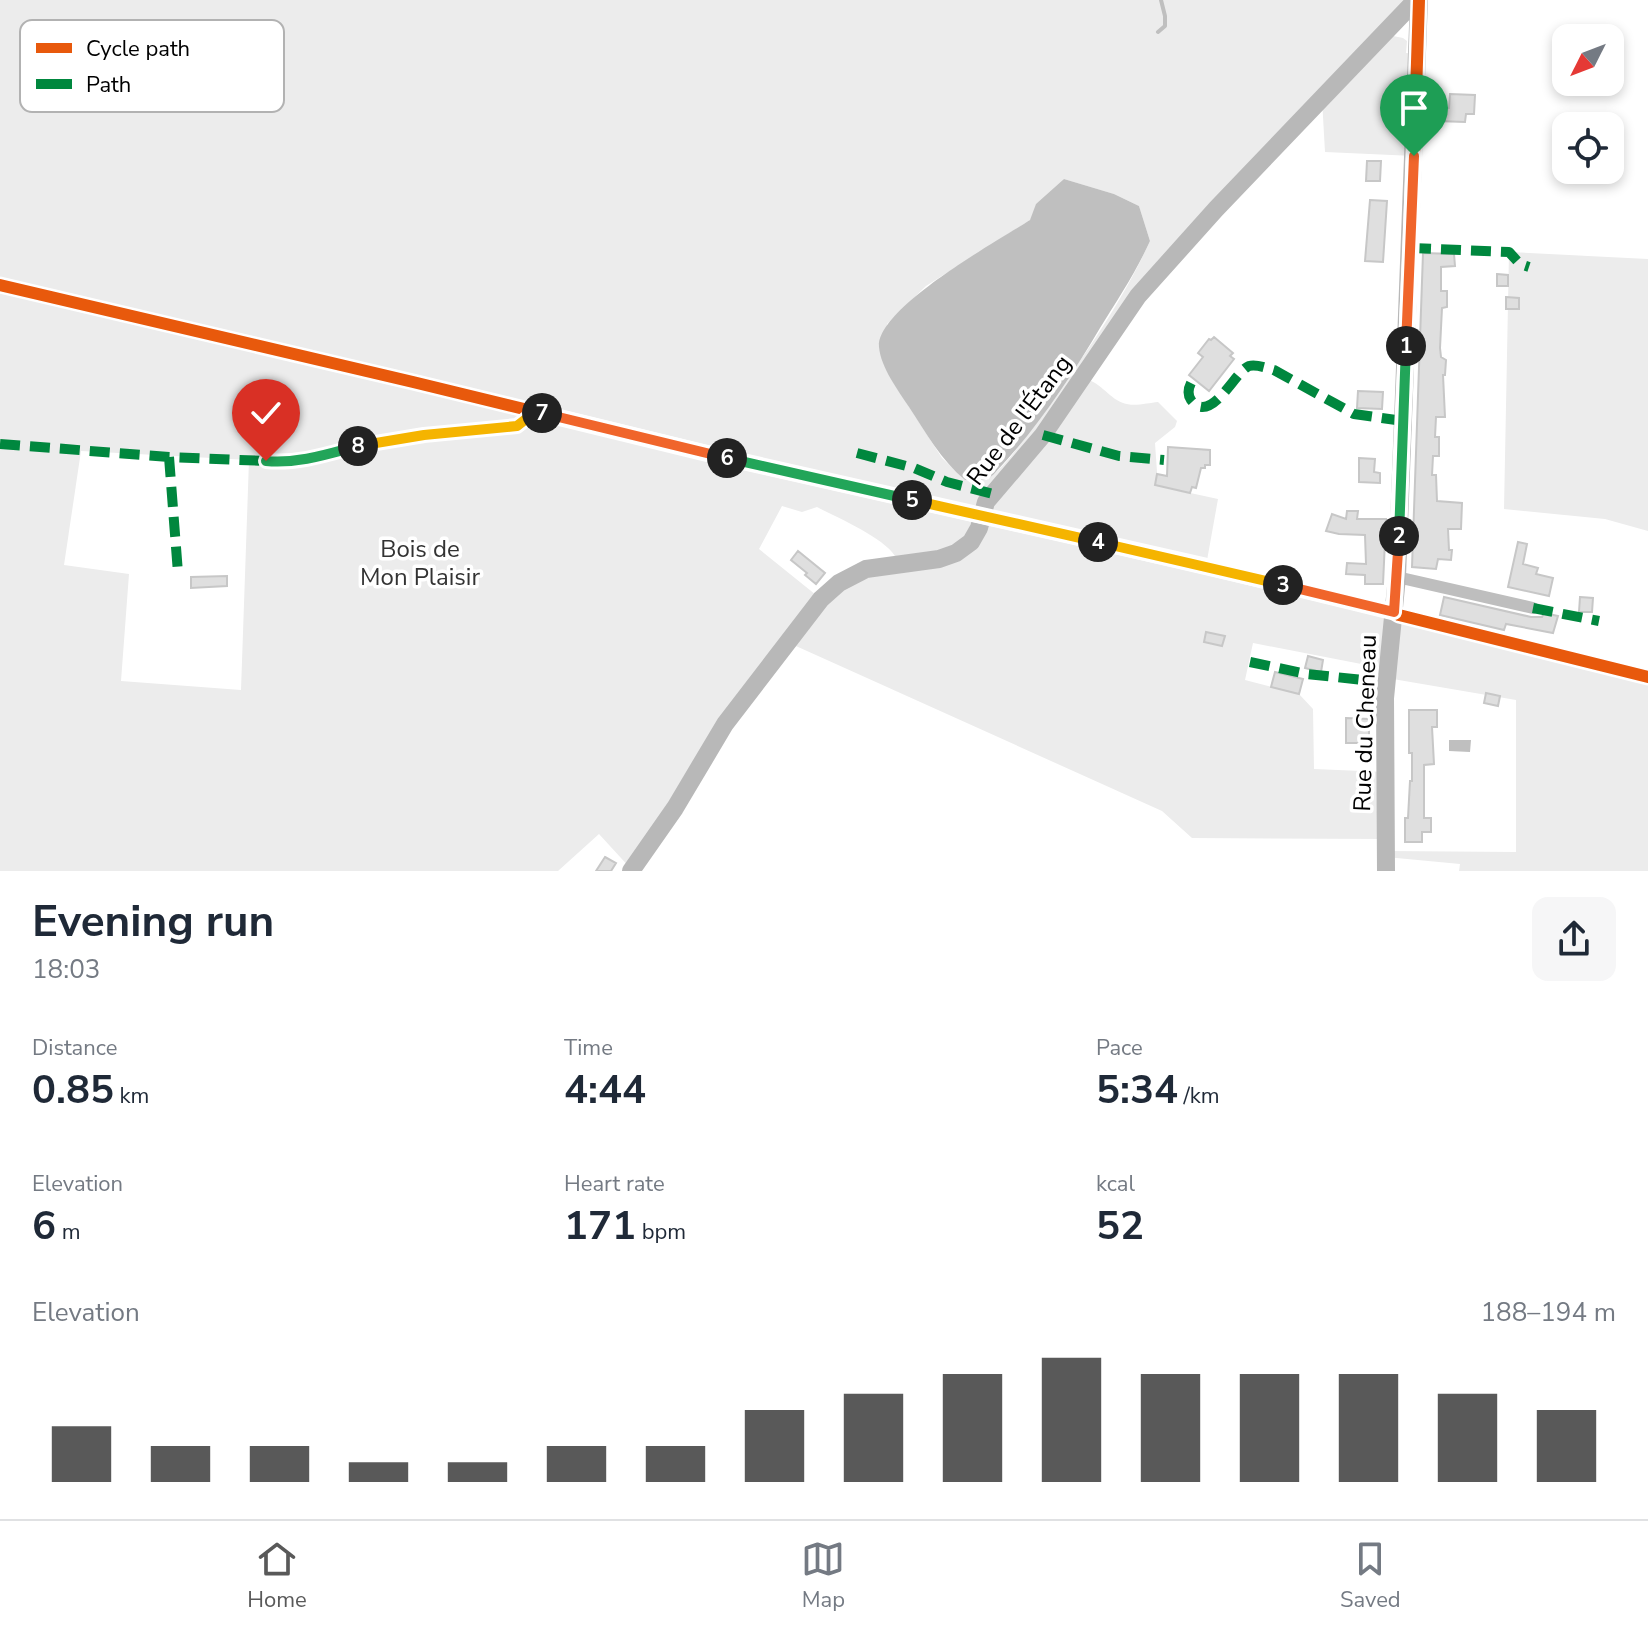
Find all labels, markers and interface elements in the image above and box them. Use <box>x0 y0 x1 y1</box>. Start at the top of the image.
legend <box>20 20 284 112</box>
north arrow <box>1552 24 1624 96</box>
map controls <box>1552 24 1624 184</box>
text: Cycle path <box>86 34 190 64</box>
text: Path <box>86 70 131 100</box>
pin <box>1380 74 1448 156</box>
icon: arrive <box>1392 86 1436 130</box>
button: locate <box>1552 112 1624 184</box>
pin: 1 <box>1386 326 1426 366</box>
text: 1 <box>1399 331 1413 361</box>
street label: Rue de l'Étang <box>959 348 1079 492</box>
pin <box>232 379 300 461</box>
icon: check <box>244 391 288 435</box>
pin: 7 <box>522 393 562 433</box>
text: 7 <box>535 398 549 428</box>
pin: 8 <box>338 426 378 466</box>
text: 8 <box>351 431 365 461</box>
pin: 6 <box>707 438 747 478</box>
text: 6 <box>720 443 734 473</box>
pin: 5 <box>892 480 932 520</box>
text: 5 <box>905 485 919 515</box>
pin: 2 <box>1379 516 1419 556</box>
text: 2 <box>1392 521 1406 551</box>
pin: 4 <box>1078 522 1118 562</box>
text: 4 <box>1091 527 1105 557</box>
park label: Bois de Mon Plaisir <box>360 533 480 593</box>
pin: 3 <box>1263 565 1303 605</box>
text: 3 <box>1276 570 1290 600</box>
street label: Rue du Cheneau <box>1346 634 1384 812</box>
text: Evening run <box>32 892 274 952</box>
button: share <box>1532 897 1616 981</box>
text: 18:03 <box>32 952 100 987</box>
text: Distance <box>32 1033 117 1063</box>
text: Time <box>564 1033 613 1063</box>
text: Pace <box>1096 1033 1143 1063</box>
text: 0.85 <box>32 1063 114 1117</box>
text: 4:44 <box>564 1063 646 1117</box>
text: 5:34 <box>1096 1063 1178 1117</box>
text: km <box>114 1081 149 1111</box>
text: /km <box>1178 1081 1220 1111</box>
text: Elevation <box>32 1169 123 1199</box>
text: Heart rate <box>564 1169 665 1199</box>
text: kcal <box>1096 1169 1135 1199</box>
text: 6 <box>32 1199 56 1253</box>
text: 171 <box>564 1199 636 1253</box>
text: 52 <box>1096 1199 1144 1253</box>
text: m <box>56 1217 81 1247</box>
text: bpm <box>636 1217 686 1247</box>
text: Elevation <box>32 1295 140 1330</box>
text: 188–194 m <box>1480 1295 1616 1330</box>
tab: Home <box>247 1537 307 1615</box>
tab: Map <box>801 1537 845 1615</box>
tab: Saved <box>1340 1537 1401 1615</box>

